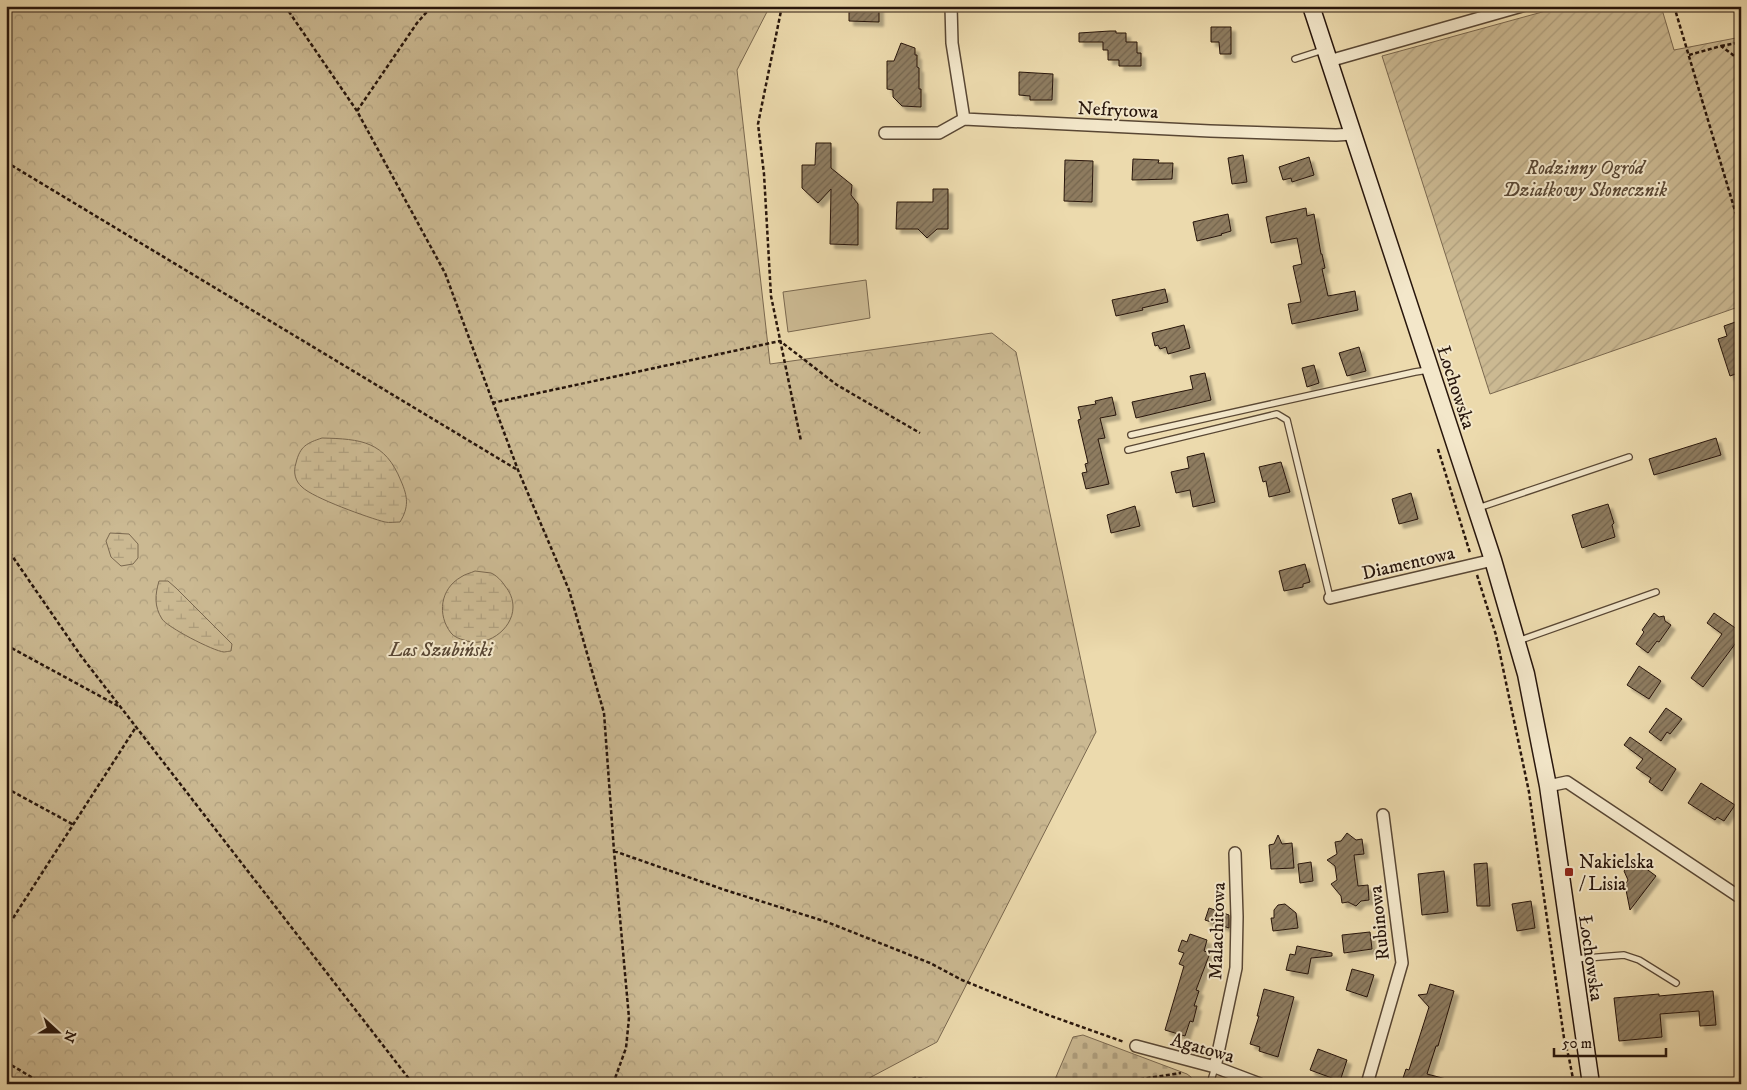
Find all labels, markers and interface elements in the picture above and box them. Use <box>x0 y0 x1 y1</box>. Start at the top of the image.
street label: Nefrytowa <box>1077 97 1159 124</box>
park label: Rodzinny Ogród Działkowy Słonecznik <box>1503 157 1667 202</box>
street label: Łochowska <box>1431 343 1480 432</box>
street label: Diamentowa <box>1360 542 1457 585</box>
park label: Las Szubiński <box>388 639 494 662</box>
place label: Nakielska / Lisia <box>1579 851 1654 896</box>
marker: Nakielska / Lisia <box>1563 866 1575 878</box>
street label: Malachitowa <box>1204 882 1231 980</box>
street label: Rubinowa <box>1364 884 1395 961</box>
street label: Łochowska <box>1573 914 1608 1002</box>
north arrow <box>32 1008 82 1058</box>
scale bar <box>1554 1025 1667 1057</box>
text: N <box>59 1028 80 1045</box>
street label: Agatowa <box>1168 1028 1237 1068</box>
text: 50 m <box>1562 1034 1592 1053</box>

